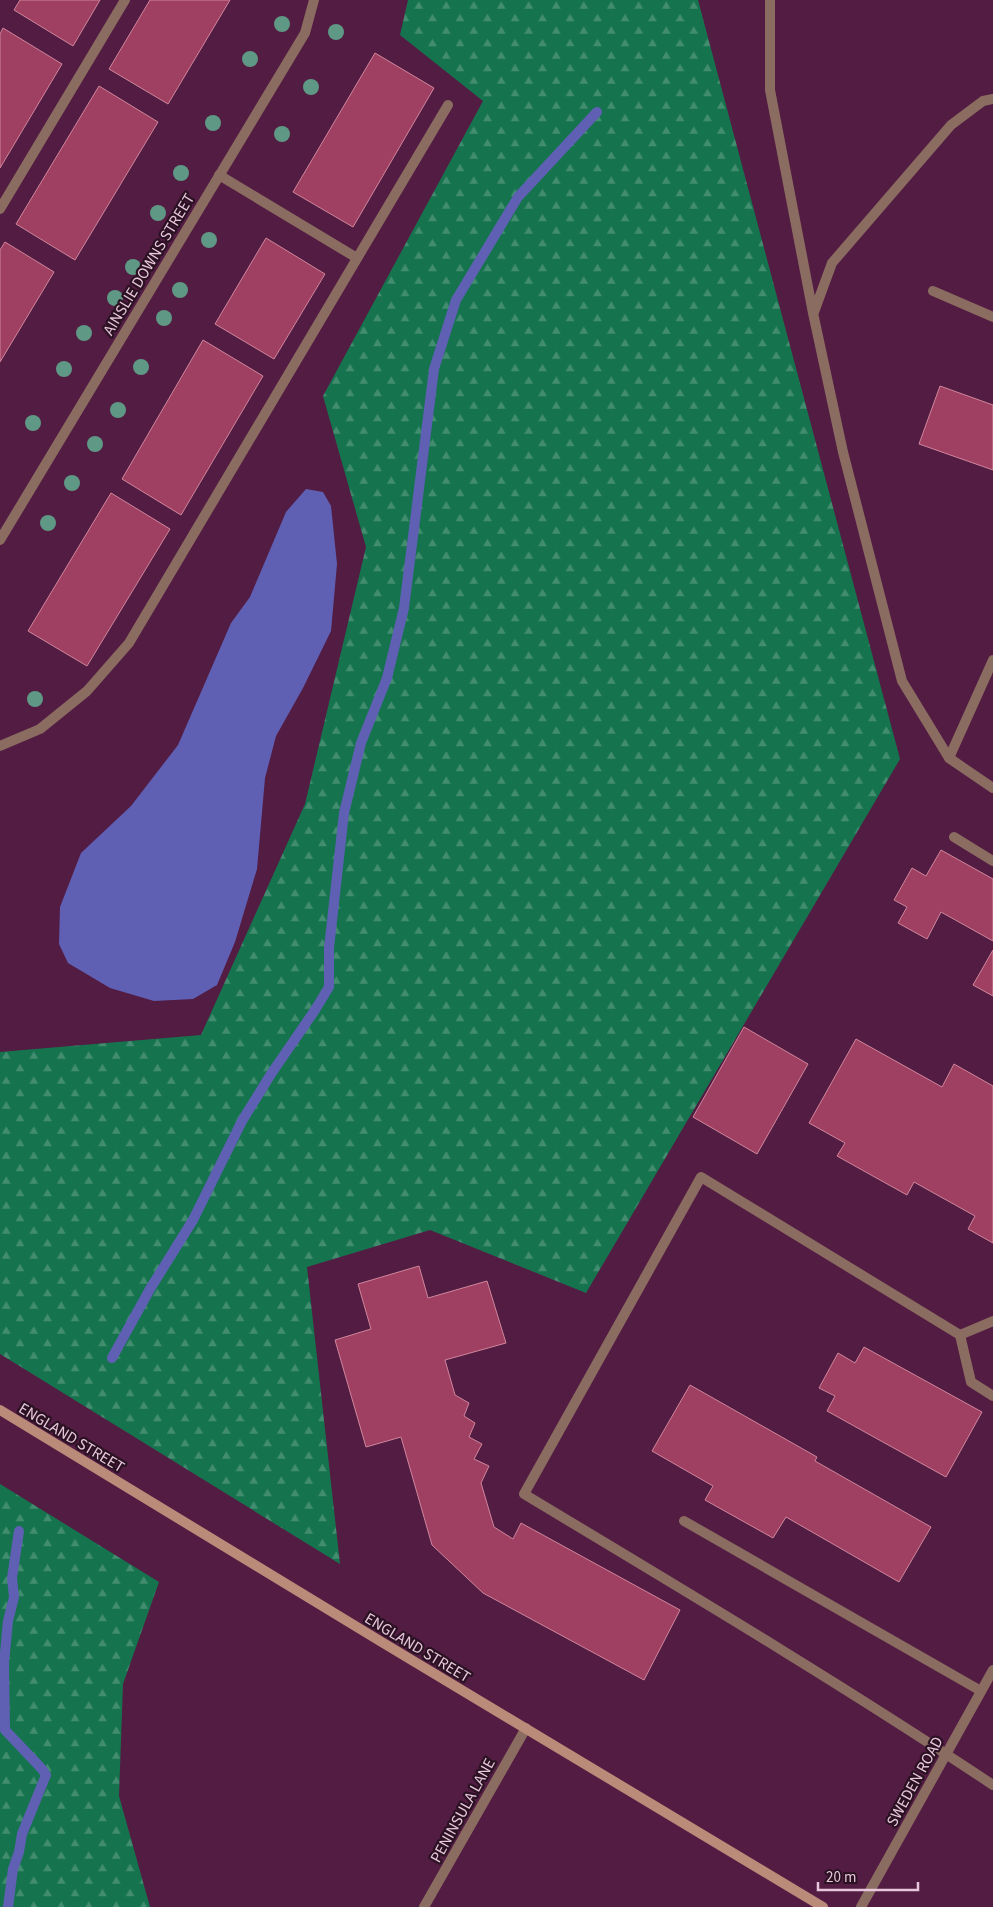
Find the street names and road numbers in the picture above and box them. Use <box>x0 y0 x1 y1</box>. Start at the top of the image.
street label: AINSLIE DOWNS STREET <box>98 189 200 340</box>
street label: ENGLAND STREET <box>14 1398 129 1478</box>
street label: ENGLAND STREET <box>360 1608 475 1688</box>
street label: SWEDEN ROAD <box>881 1733 949 1830</box>
street label: PENINSULA LANE <box>425 1754 501 1867</box>

